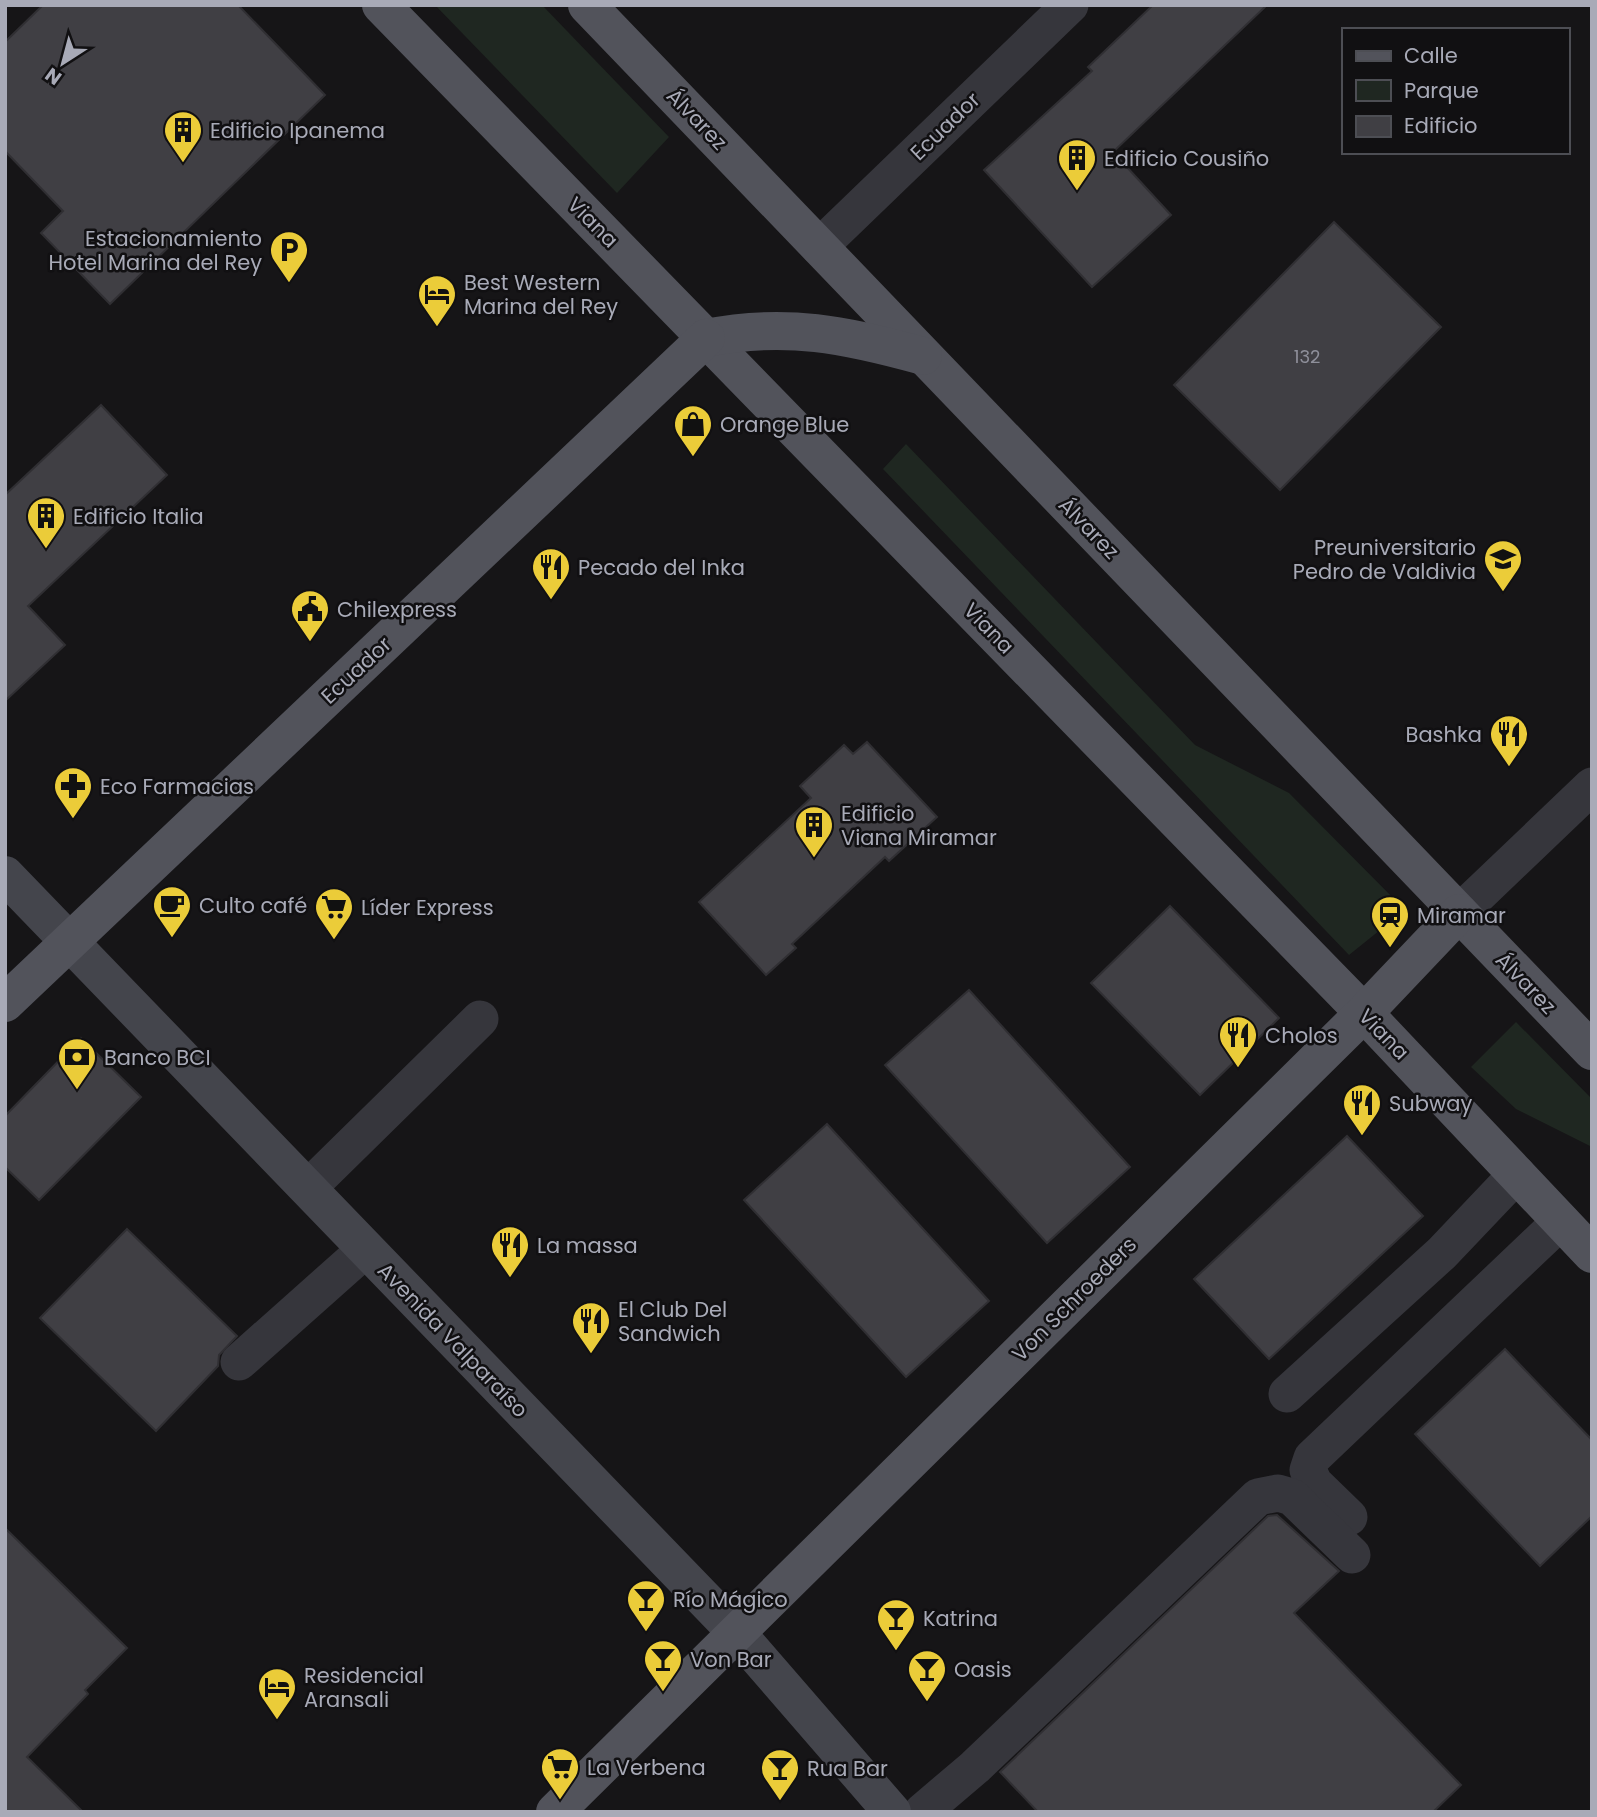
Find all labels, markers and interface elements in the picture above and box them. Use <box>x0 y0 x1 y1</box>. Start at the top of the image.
north arrow <box>28 28 98 98</box>
legend <box>1342 28 1569 154</box>
text: Calle <box>1404 41 1458 70</box>
text: N <box>40 61 67 91</box>
text: Parque <box>1404 76 1479 105</box>
street label: Álvarez <box>660 82 734 156</box>
street label: Ecuador <box>904 85 986 167</box>
building icon: Edificio Ipanema <box>162 109 204 164</box>
text: Edificio <box>1404 111 1478 140</box>
place label: Edificio Ipanema <box>210 116 385 145</box>
building icon: Edificio Cousiño <box>1056 137 1098 192</box>
place label: Edificio Cousiño <box>1104 144 1269 173</box>
street label: Viana <box>561 190 625 254</box>
place label: Estacionamiento Hotel Marina del Rey <box>48 224 262 277</box>
parking icon: Estacionamiento Hotel Marina del Rey <box>268 229 310 284</box>
place label: Best Western Marina del Rey <box>464 268 618 321</box>
hotel icon: Best Western Marina del Rey <box>416 273 458 328</box>
house number: 132 <box>1294 344 1320 369</box>
shop icon: Orange Blue <box>672 403 714 458</box>
place label: Orange Blue <box>720 410 849 439</box>
street label: Álvarez <box>1052 491 1126 565</box>
building icon: Edificio Italia <box>25 495 67 550</box>
place label: Edificio Italia <box>73 502 204 531</box>
place label: Preuniversitario Pedro de Valdivia <box>1293 533 1476 586</box>
school or university icon: Preuniversitario Pedro de Valdivia <box>1482 538 1524 593</box>
restaurant icon: Pecado del Inka <box>530 546 572 601</box>
place label: Pecado del Inka <box>578 553 745 582</box>
public building icon: Chilexpress <box>289 588 331 643</box>
place label: Chilexpress <box>337 595 457 624</box>
street label: Viana <box>957 596 1021 660</box>
street label: Ecuador <box>314 630 398 710</box>
restaurant icon: Bashka <box>1488 713 1530 768</box>
place label: Bashka <box>1406 720 1482 749</box>
pharmacy icon: Eco Farmacias <box>52 765 94 820</box>
place label: Eco Farmacias <box>100 772 254 801</box>
place label: Edificio Viana Miramar <box>841 799 997 852</box>
building icon: Edificio Viana Miramar <box>793 804 835 859</box>
cafe icon: Culto café <box>151 884 193 939</box>
supermarket icon: Líder Express <box>313 886 355 941</box>
place label: Culto café <box>199 891 307 920</box>
place label: Líder Express <box>361 893 494 922</box>
station icon: Miramar <box>1369 894 1411 949</box>
place label: Miramar <box>1417 901 1506 930</box>
street label: Álvarez <box>1489 946 1563 1020</box>
street label: Viana <box>1352 1002 1416 1066</box>
restaurant icon: Cholos <box>1217 1014 1259 1069</box>
place label: Cholos <box>1265 1021 1338 1050</box>
bank icon: Banco BCI <box>56 1036 98 1091</box>
place label: Banco BCI <box>104 1043 211 1072</box>
restaurant icon: Subway <box>1341 1082 1383 1137</box>
place label: Subway <box>1389 1089 1472 1118</box>
restaurant icon: La massa <box>489 1224 531 1279</box>
street label: Von Schroeders <box>1005 1230 1143 1368</box>
place label: La massa <box>537 1231 638 1260</box>
street label: Avenida Valparaíso <box>371 1256 535 1424</box>
place label: El Club Del Sandwich <box>618 1295 727 1348</box>
restaurant icon: El Club Del Sandwich <box>570 1300 612 1355</box>
bar icon: Río Mágico <box>625 1578 667 1633</box>
place label: Río Mágico <box>673 1585 788 1614</box>
bar icon: Katrina <box>875 1597 917 1652</box>
place label: Katrina <box>923 1604 998 1633</box>
bar icon: Von Bar <box>642 1638 684 1693</box>
place label: Von Bar <box>690 1645 772 1674</box>
bar icon: Oasis <box>906 1648 948 1703</box>
place label: Oasis <box>954 1655 1012 1684</box>
place label: Residencial Aransali <box>304 1661 424 1714</box>
hotel icon: Residencial Aransali <box>256 1666 298 1721</box>
supermarket icon: La Verbena <box>539 1746 581 1801</box>
bar icon: Rua Bar <box>759 1747 801 1802</box>
place label: La Verbena <box>587 1753 706 1782</box>
place label: Rua Bar <box>807 1754 888 1783</box>

